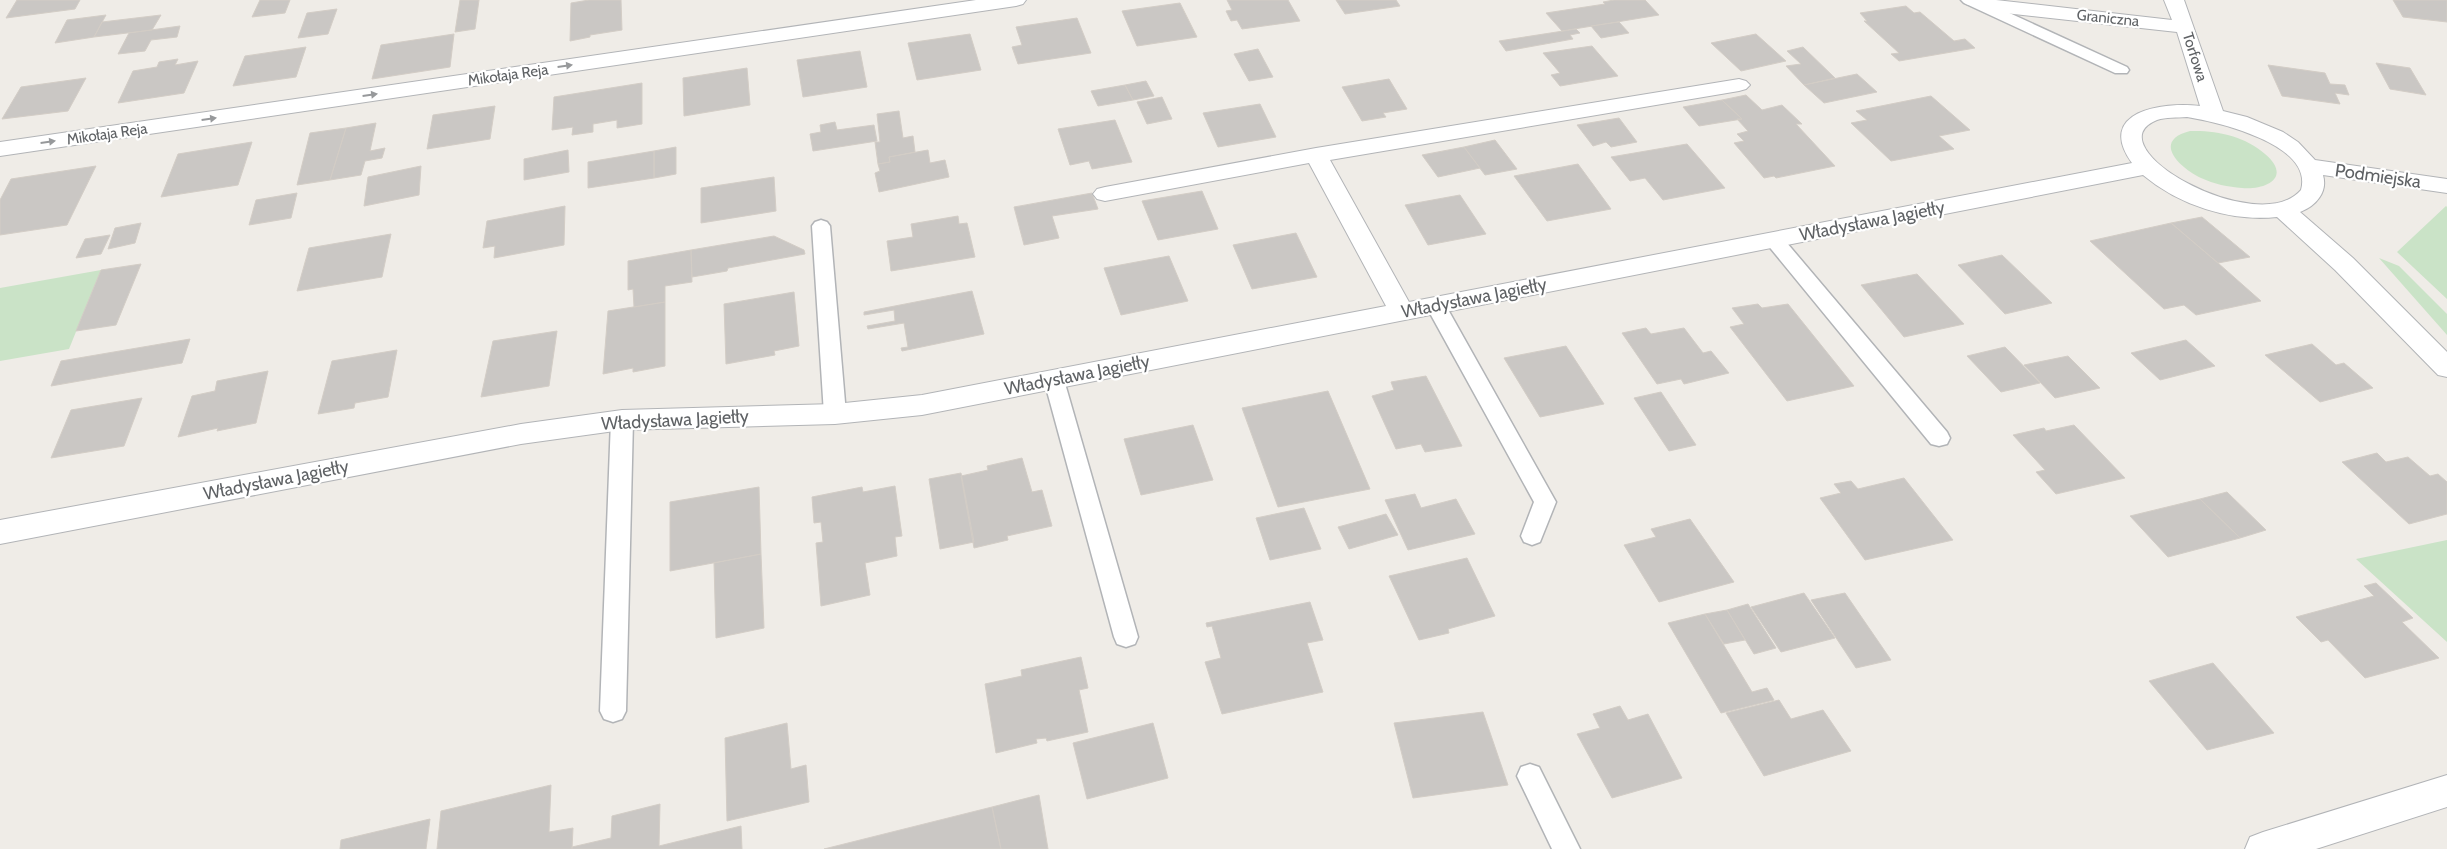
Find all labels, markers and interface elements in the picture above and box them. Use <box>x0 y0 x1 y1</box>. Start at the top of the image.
street label: Graniczna <box>2076 6 2141 30</box>
street label: Torfowa <box>2179 30 2212 85</box>
street label: Mikołaja Reja <box>467 60 550 90</box>
one-way arrow <box>558 62 574 70</box>
one-way arrow <box>362 91 378 99</box>
one-way arrow <box>201 114 217 122</box>
street label: Mikołaja Reja <box>66 119 149 149</box>
one-way arrow <box>41 138 57 146</box>
street label: Podmiejska <box>2334 159 2423 193</box>
street label: Władysława Jagiełły <box>1797 196 1947 246</box>
street label: Władysława Jagiełły <box>1399 273 1549 323</box>
street label: Władysława Jagiełły <box>1002 350 1152 400</box>
street label: Władysława Jagiełły <box>601 405 749 435</box>
street label: Władysława Jagiełły <box>201 455 351 505</box>

